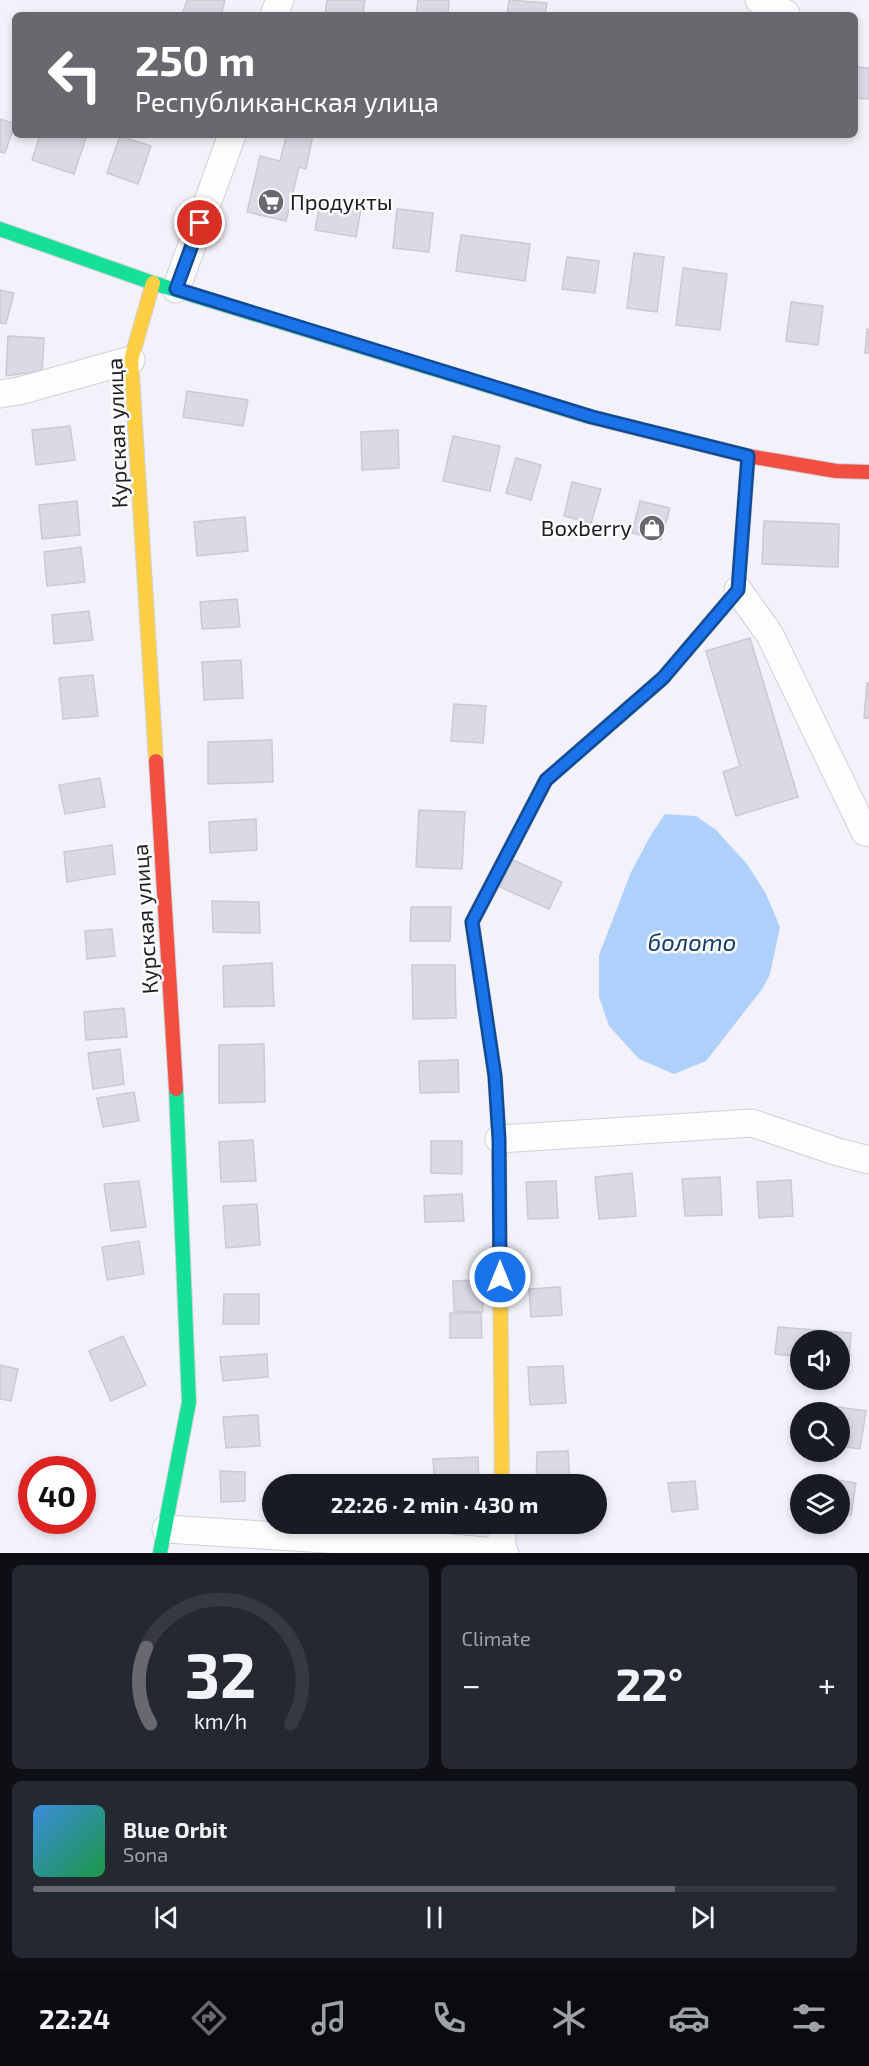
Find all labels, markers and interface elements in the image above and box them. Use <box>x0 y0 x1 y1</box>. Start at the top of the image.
text: 250 m <box>135 34 255 84</box>
icon: left <box>36 36 114 114</box>
text: Республиканская улица <box>135 85 439 117</box>
supermarket icon: Продукты <box>256 187 286 217</box>
place label: Продукты <box>290 188 393 215</box>
pin <box>174 197 225 248</box>
icon: arrive <box>183 206 216 239</box>
street label: Курская улица <box>100 357 133 509</box>
shop icon: Boxberry <box>637 513 667 543</box>
place label: Boxberry <box>541 514 632 540</box>
street label: Курская улица <box>126 843 163 995</box>
water label: болото <box>648 927 736 956</box>
position arrow <box>468 1245 532 1309</box>
map controls <box>790 1330 850 1534</box>
button: sound <box>790 1330 850 1390</box>
button: search <box>790 1402 850 1462</box>
speed limit sign: 40 <box>18 1456 96 1534</box>
button: layers <box>790 1474 850 1534</box>
text: 22:26 · 2 min · 430 m <box>331 1491 538 1517</box>
text: Climate <box>462 1626 531 1650</box>
text: 32 <box>184 1636 256 1711</box>
text: 22° <box>615 1656 683 1710</box>
text: − <box>462 1664 481 1704</box>
text: + <box>818 1664 836 1704</box>
text: km/h <box>194 1708 247 1733</box>
text: Blue Orbit <box>123 1816 227 1842</box>
text: Sona <box>123 1842 168 1866</box>
icon: previous <box>150 1901 183 1934</box>
icon: pause <box>418 1901 451 1934</box>
icon: next <box>686 1901 719 1934</box>
icon: directions <box>188 1997 230 2039</box>
icon: music <box>308 1997 350 2039</box>
icon: phone <box>428 1997 470 2039</box>
icon: climate <box>548 1997 590 2039</box>
icon: car <box>668 1997 710 2039</box>
icon: filters <box>788 1997 830 2039</box>
text: 22:24 <box>39 2002 110 2034</box>

